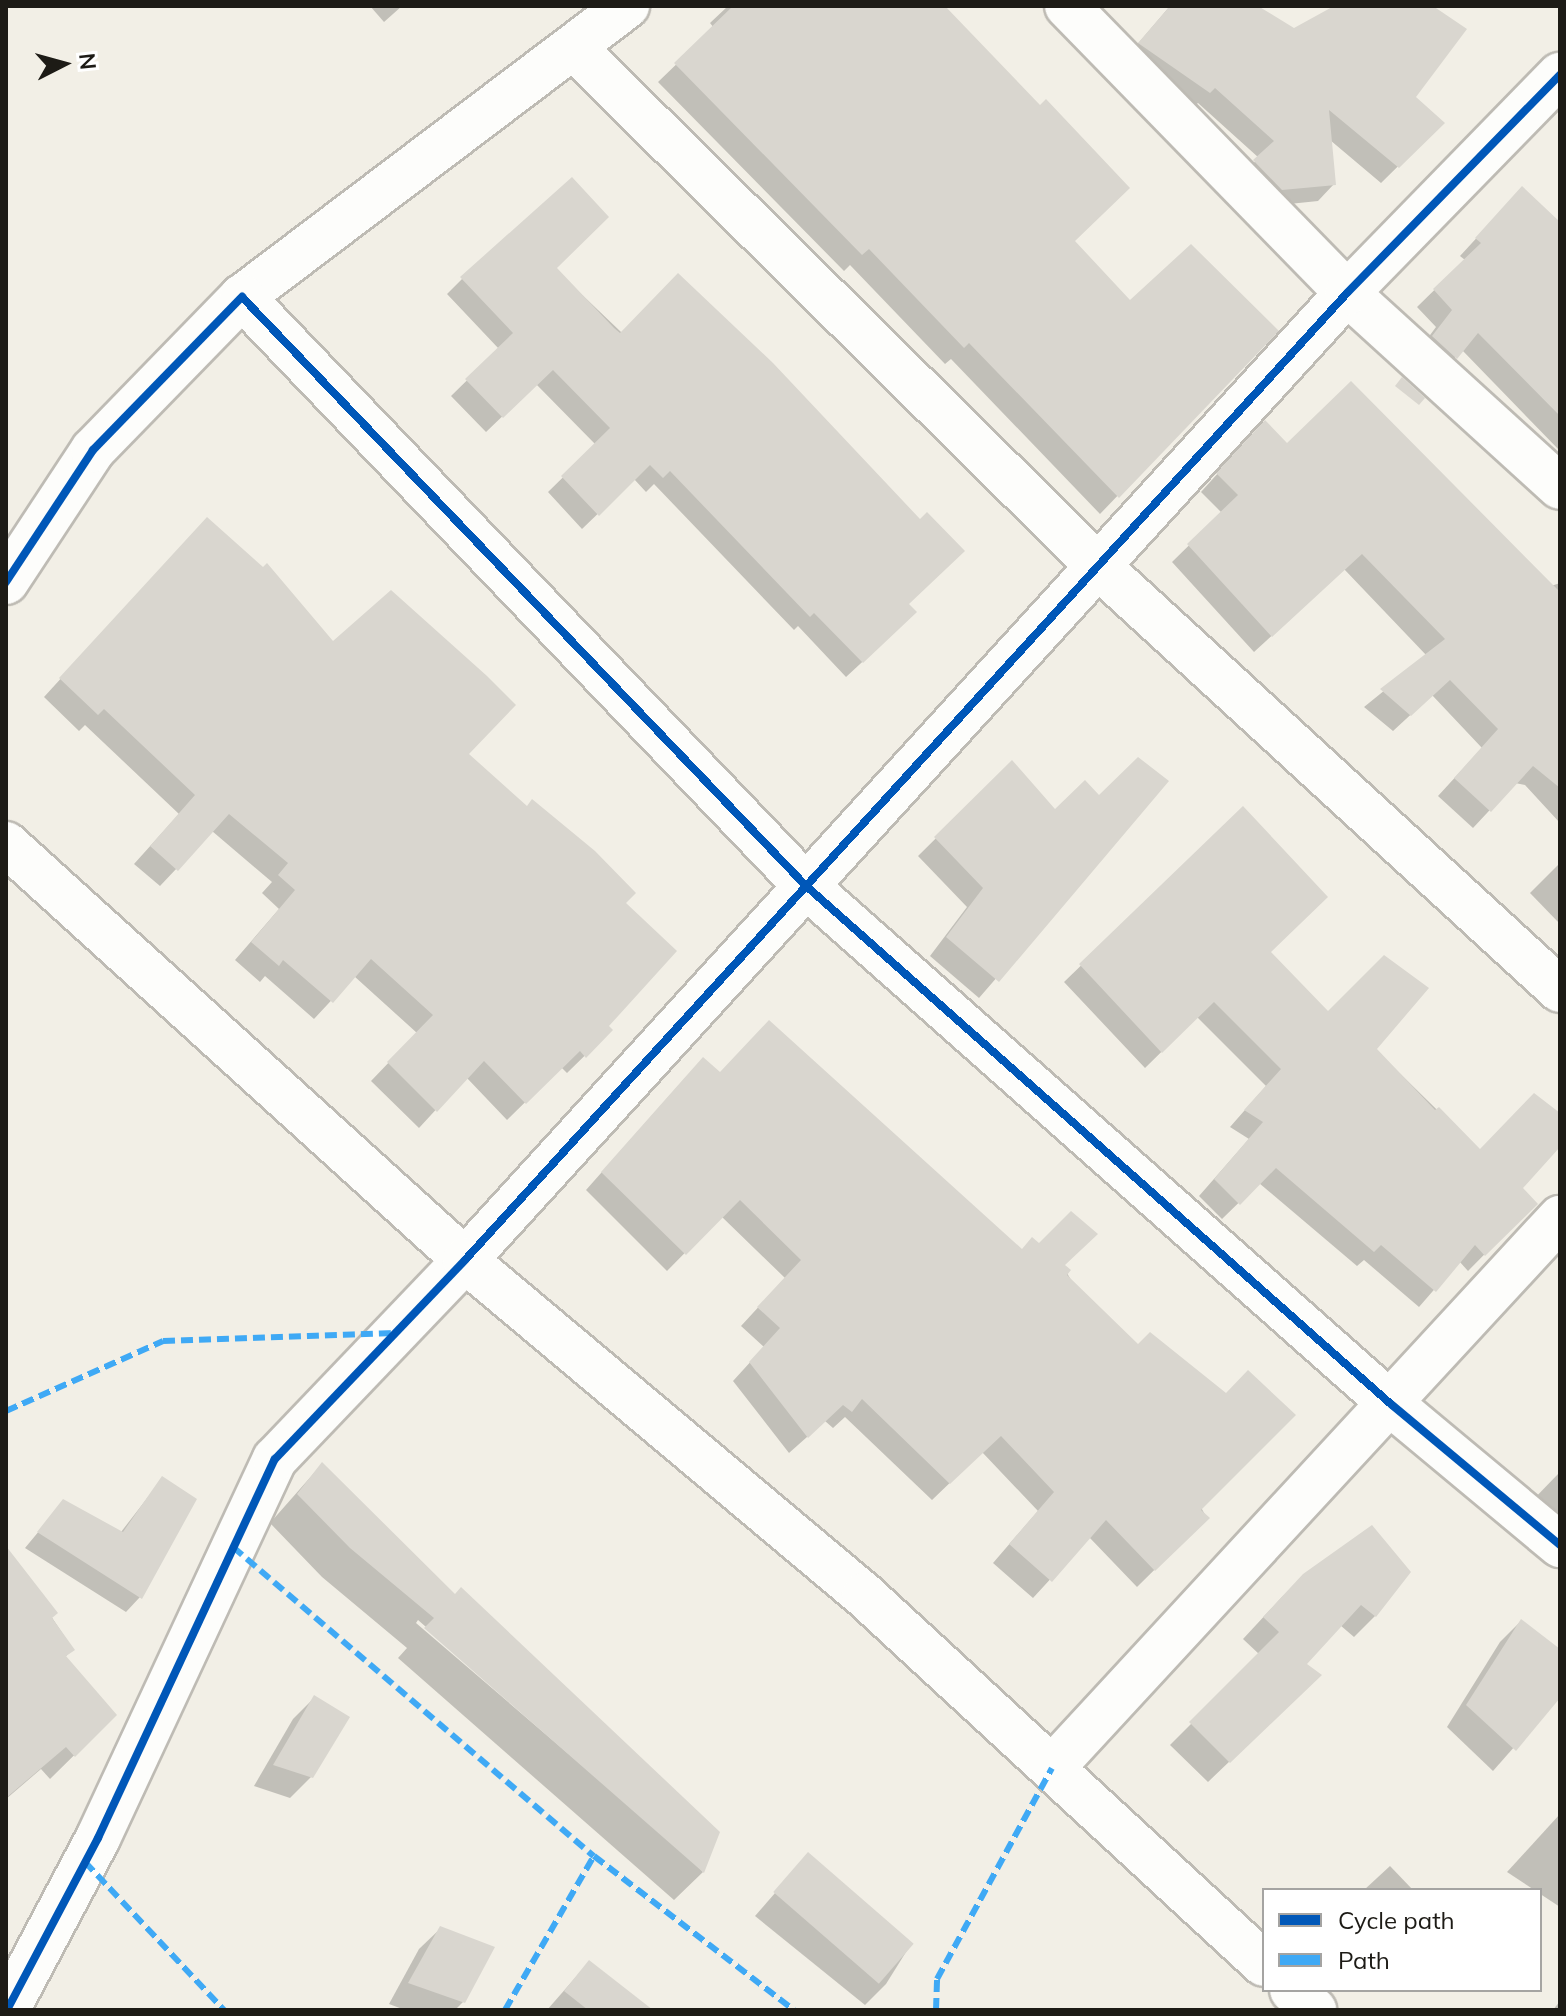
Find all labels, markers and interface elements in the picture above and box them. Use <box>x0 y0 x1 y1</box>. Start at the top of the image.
north arrow <box>24 24 104 104</box>
text: N <box>73 52 103 71</box>
legend <box>1262 1888 1542 1992</box>
text: Cycle path <box>1338 1905 1455 1935</box>
text: Path <box>1338 1945 1390 1975</box>

